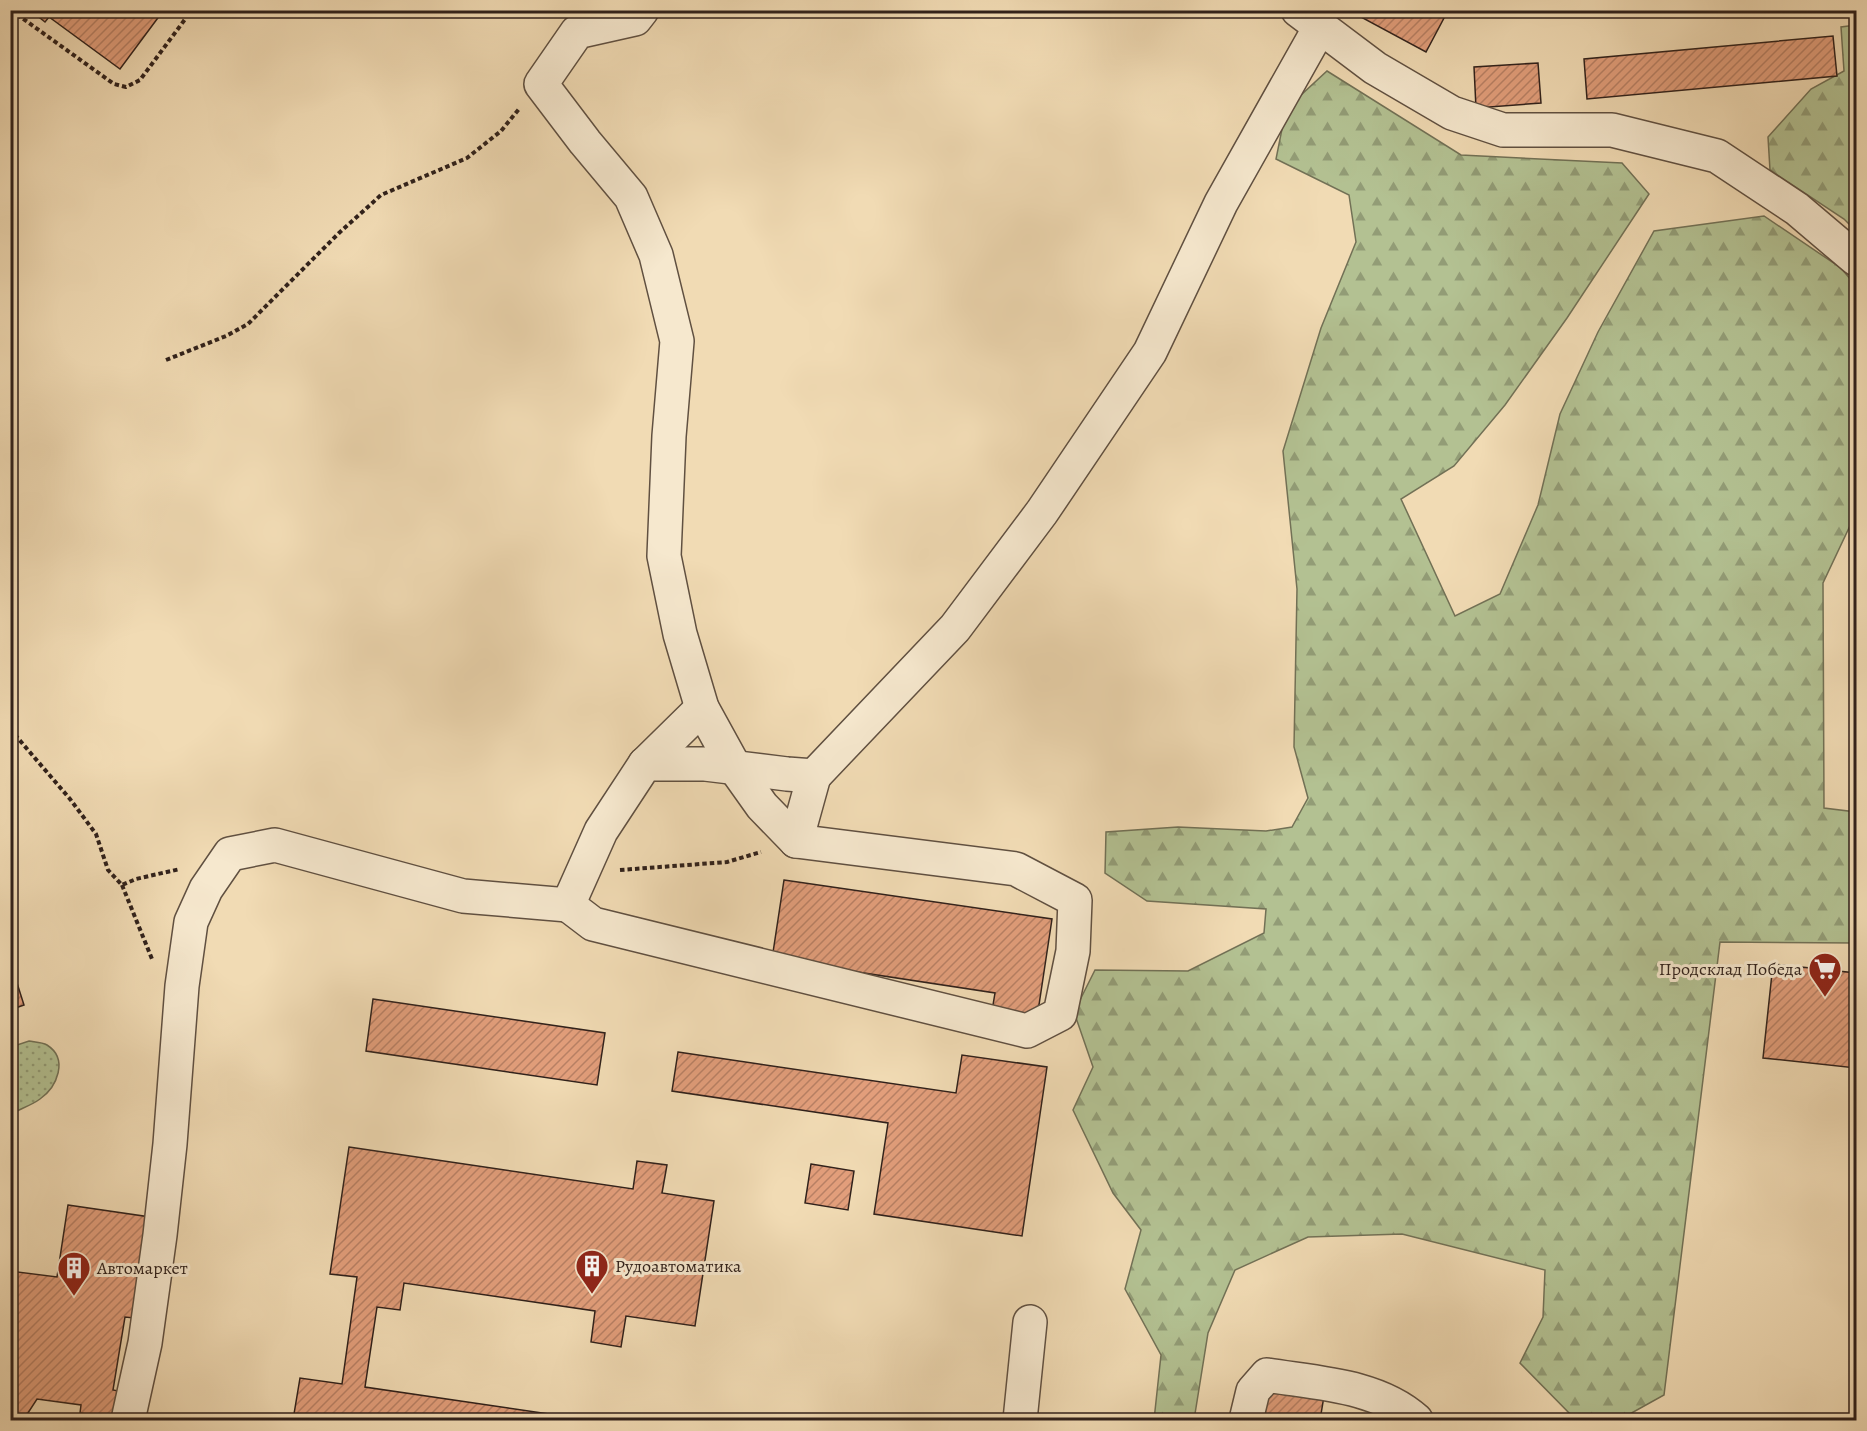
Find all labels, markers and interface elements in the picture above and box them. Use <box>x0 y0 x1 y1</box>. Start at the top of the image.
supermarket icon: Продсклад Победа <box>1807 951 1843 998</box>
place label: Продсклад Победа <box>1659 957 1803 981</box>
building icon: Рудоавтоматика <box>574 1248 610 1295</box>
building icon: Автомаркет <box>56 1250 92 1297</box>
place label: Рудоавтоматика <box>615 1254 742 1278</box>
place label: Автомаркет <box>96 1256 188 1280</box>

